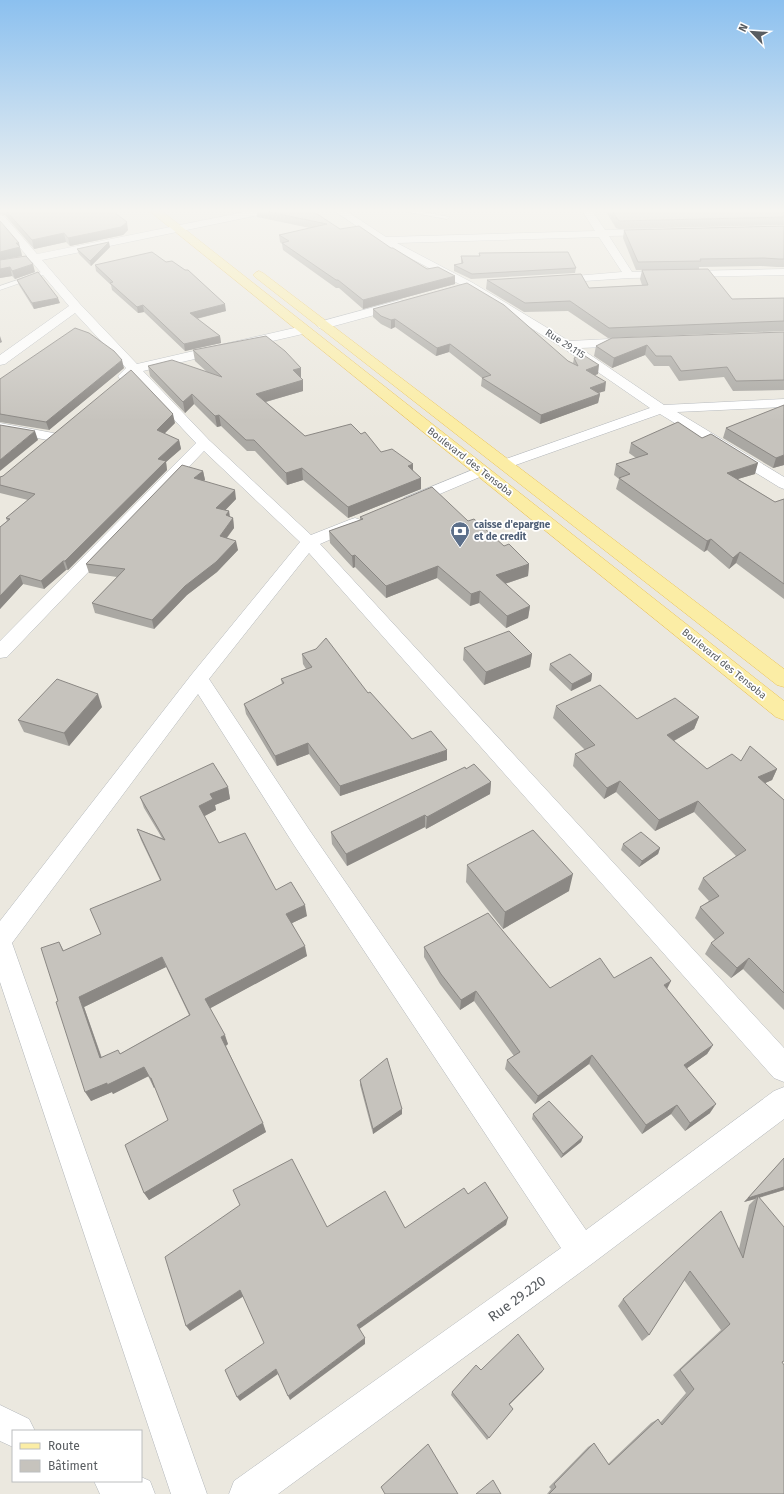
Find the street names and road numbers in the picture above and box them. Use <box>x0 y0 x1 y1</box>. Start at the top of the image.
street label: Rue 29.115 <box>543 327 587 361</box>
street label: Boulevard des Tensoba <box>425 425 515 499</box>
street label: Boulevard des Tensoba <box>679 626 769 702</box>
street label: Rue 29.220 <box>485 1272 549 1326</box>

